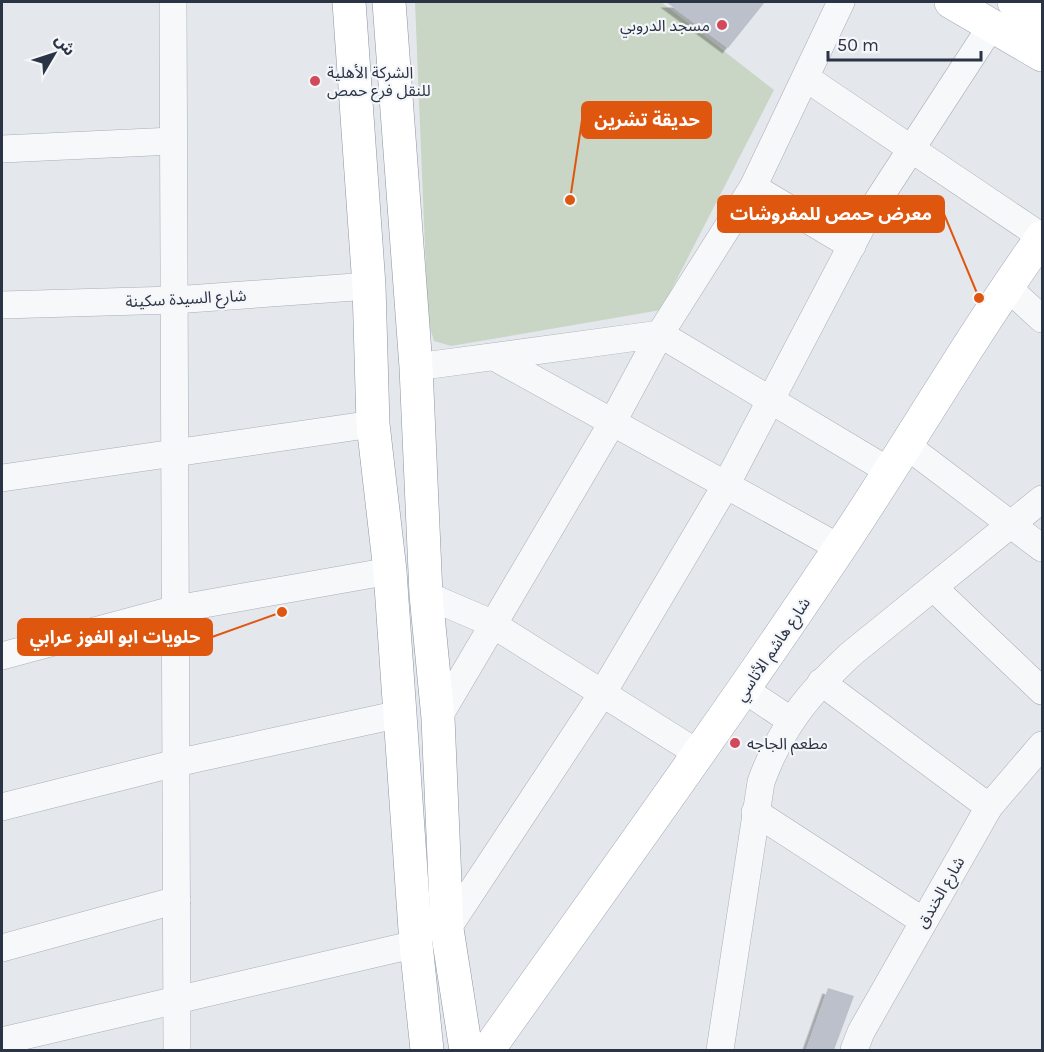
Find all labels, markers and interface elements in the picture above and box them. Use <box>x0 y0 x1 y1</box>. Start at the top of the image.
place label: مسجد الدروبي <box>620 16 710 38</box>
marker: مسجد الدروبي <box>715 18 729 32</box>
north arrow <box>24 24 84 84</box>
scale bar <box>828 24 981 62</box>
text: ش <box>51 30 80 59</box>
text: 50 m <box>837 34 879 56</box>
place label: الشركة الأهلية للنقل فرع حمص <box>327 63 431 103</box>
marker: الشركة الأهلية للنقل فرع حمص <box>308 74 322 88</box>
callout: حديقة تشرين <box>582 102 711 138</box>
text: حديقة تشرين <box>594 109 700 131</box>
callout: معرض حمص للمفروشات <box>718 196 944 232</box>
text: معرض حمص للمفروشات <box>730 203 932 225</box>
street label: شارع السيدة سكينة <box>125 286 247 314</box>
street label: شارع هاشم الأتاسي <box>731 594 817 706</box>
callout: حلويات ابو الفوز عرابي <box>18 619 212 655</box>
text: حلويات ابو الفوز عرابي <box>30 626 200 651</box>
place label: مطعم الجاجه <box>747 734 828 756</box>
marker: مطعم الجاجه <box>728 736 742 750</box>
street label: شارع الخندق <box>912 853 971 933</box>

